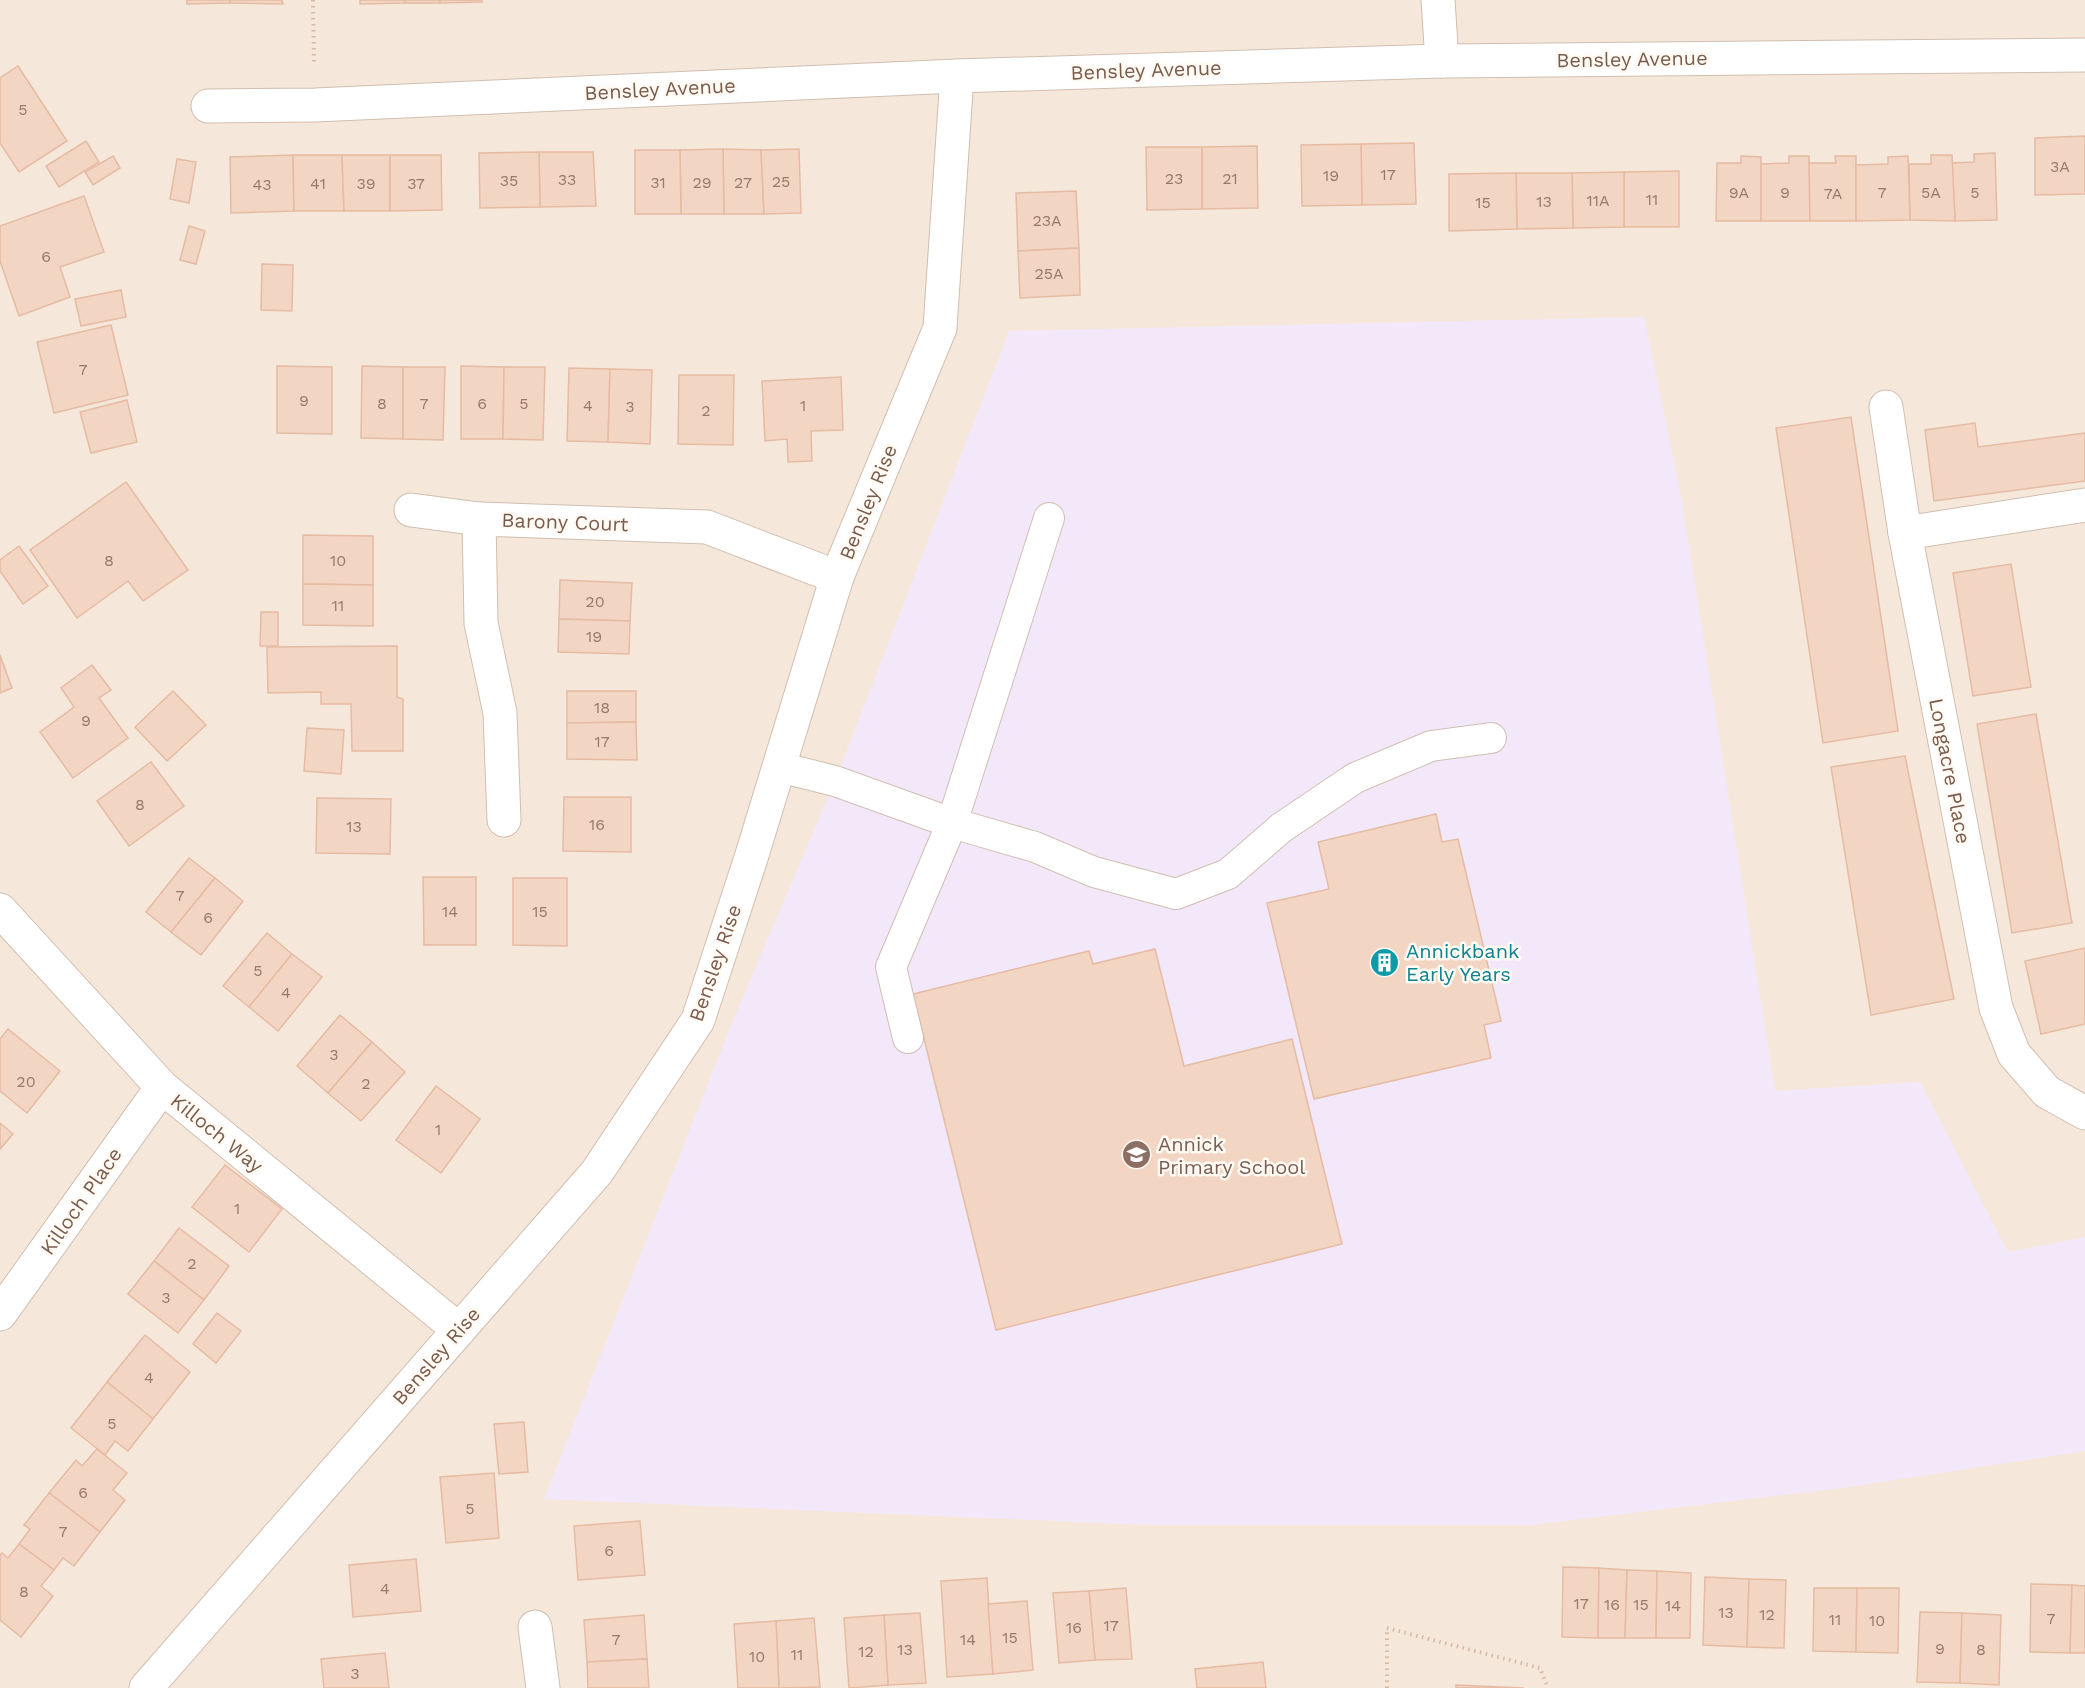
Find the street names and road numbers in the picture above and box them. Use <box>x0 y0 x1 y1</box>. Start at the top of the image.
street label: Bensley Avenue <box>1556 46 1708 72</box>
street label: Bensley Avenue <box>1070 55 1222 85</box>
street label: Bensley Avenue <box>584 73 736 105</box>
street label: Bensley Rise <box>834 441 902 563</box>
street label: Barony Court <box>501 508 629 536</box>
street label: Longacre Place <box>1924 696 1976 846</box>
street label: Bensley Rise <box>684 901 746 1025</box>
street label: Killoch Way <box>166 1088 269 1178</box>
street label: Killoch Place <box>35 1143 127 1259</box>
street label: Bensley Rise <box>387 1302 485 1410</box>

